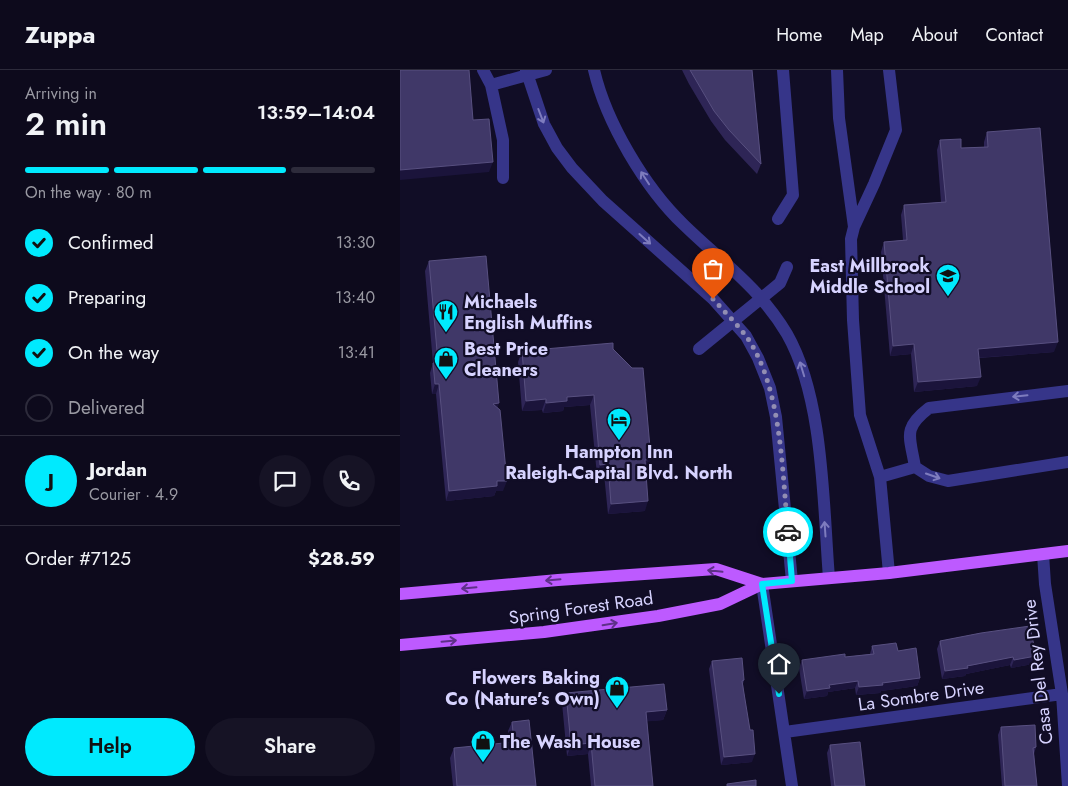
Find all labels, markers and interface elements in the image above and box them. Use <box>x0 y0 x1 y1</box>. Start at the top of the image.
text: Zuppa <box>25 17 96 52</box>
text: Home <box>776 22 822 48</box>
text: Map <box>850 22 884 48</box>
text: About <box>912 22 957 48</box>
text: Contact <box>985 22 1043 48</box>
text: Arriving in <box>25 82 97 105</box>
text: 13:59–14:04 <box>257 99 375 126</box>
text: 2 min <box>25 101 107 147</box>
one-way arrow <box>537 108 546 123</box>
one-way arrow <box>640 171 651 185</box>
text: On the way · 80 m <box>25 181 152 204</box>
icon: check <box>25 229 53 257</box>
text: Confirmed <box>68 229 154 256</box>
text: 13:30 <box>336 231 375 254</box>
one-way arrow <box>638 233 651 244</box>
pin <box>692 248 734 299</box>
place label: East Millbrook Middle School <box>810 253 931 300</box>
icon: bag <box>699 255 727 283</box>
school or university icon: East Millbrook Middle School <box>935 263 961 297</box>
icon: check <box>25 284 53 312</box>
text: Preparing <box>68 284 146 311</box>
text: 13:40 <box>335 286 375 309</box>
place label: Michaels English Muffins <box>464 289 592 336</box>
restaurant icon: Michaels English Muffins <box>433 299 459 333</box>
place label: Best Price Cleaners <box>464 336 548 383</box>
icon: check <box>25 339 53 367</box>
text: On the way <box>68 339 159 366</box>
text: 13:41 <box>338 341 375 364</box>
shop icon: Best Price Cleaners <box>433 346 459 380</box>
one-way arrow <box>797 361 807 377</box>
one-way arrow <box>1012 391 1028 401</box>
text: Delivered <box>68 394 145 421</box>
hotel icon: Hampton Inn Raleigh-Capital Blvd. North <box>606 407 632 441</box>
place label: Hampton Inn Raleigh-Capital Blvd. North <box>505 439 733 486</box>
button: chat <box>259 455 311 507</box>
button: phone <box>323 455 375 507</box>
text: Jordan <box>89 456 147 483</box>
text: J <box>48 467 54 494</box>
one-way arrow <box>925 472 940 481</box>
text: Courier · 4.9 <box>89 483 178 506</box>
courier <box>763 507 813 557</box>
icon: car <box>774 518 802 546</box>
one-way arrow <box>821 522 830 538</box>
text: Order #7125 <box>25 545 131 572</box>
text: $28.59 <box>308 545 375 572</box>
one-way arrow <box>708 566 724 576</box>
one-way arrow <box>546 576 562 585</box>
one-way arrow <box>461 583 477 593</box>
street label: Spring Forest Road <box>507 585 655 631</box>
street label: Casa Del Rey Drive <box>1016 598 1060 746</box>
one-way arrow <box>602 618 618 628</box>
one-way arrow <box>440 636 456 646</box>
pin <box>758 643 800 694</box>
icon: home <box>765 650 793 678</box>
place label: Flowers Baking Co (Nature’s Own) <box>445 665 600 712</box>
street label: La Sombre Drive <box>856 674 986 718</box>
shop icon: Flowers Baking Co (Nature’s Own) <box>604 675 630 709</box>
button: Help <box>25 718 195 776</box>
button: Share <box>205 718 375 776</box>
shop icon: The Wash House <box>470 729 496 763</box>
place label: The Wash House <box>500 729 641 755</box>

